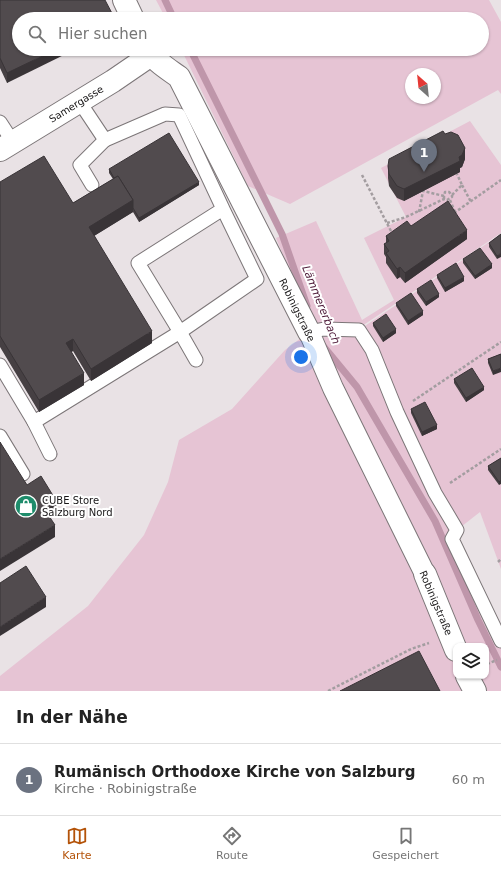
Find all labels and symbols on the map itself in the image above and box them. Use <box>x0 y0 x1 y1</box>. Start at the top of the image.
north arrow <box>405 68 441 104</box>
street label: Samergasse <box>47 83 105 124</box>
pin: 1 <box>411 139 437 172</box>
water label: Lämmererbach <box>299 264 343 346</box>
street label: Robinigstraße <box>277 277 317 343</box>
your location <box>291 347 311 367</box>
shop icon: CUBE Store Salzburg Nord <box>13 493 39 519</box>
place label: CUBE Store Salzburg Nord <box>42 495 113 518</box>
street label: Robinigstraße <box>417 569 455 637</box>

